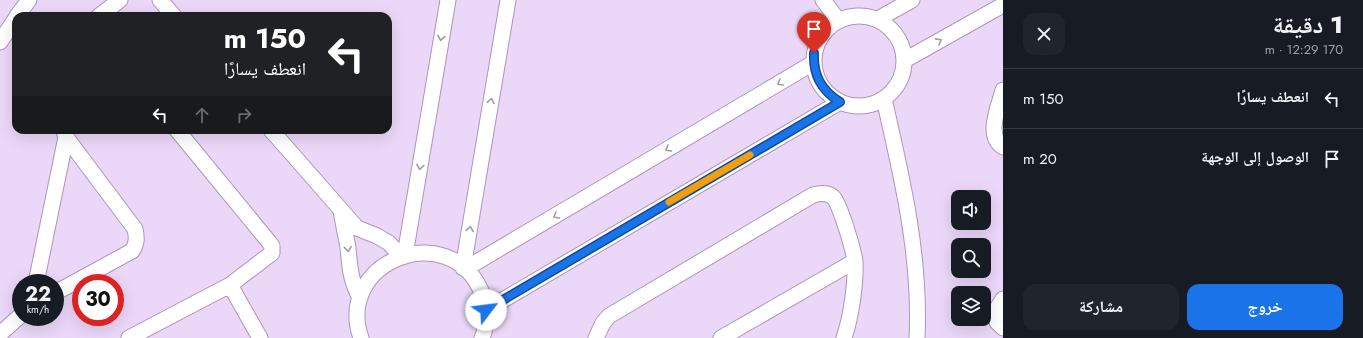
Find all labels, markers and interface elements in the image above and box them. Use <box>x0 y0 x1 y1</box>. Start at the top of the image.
text: 1 دقيقة <box>1273 7 1343 42</box>
pin <box>797 12 831 53</box>
button: close <box>1023 13 1065 55</box>
text: 150 m <box>224 18 306 59</box>
icon: arrive <box>803 18 825 40</box>
icon: left <box>320 28 372 80</box>
one-way arrow <box>438 35 446 42</box>
one-way arrow <box>934 39 942 46</box>
text: 170 m · 12:29 <box>1265 40 1343 59</box>
text: انعطف يسارًا <box>224 56 306 82</box>
one-way arrow <box>777 79 784 86</box>
text: انعطف يسارًا <box>1236 86 1309 108</box>
text: 150 m <box>1023 88 1063 110</box>
icon: left <box>1321 88 1343 110</box>
one-way arrow <box>486 98 495 104</box>
icon: left <box>149 104 171 126</box>
icon: ahead <box>191 104 213 126</box>
icon: right <box>233 104 255 126</box>
one-way arrow <box>665 145 672 152</box>
text: الوصول إلى الوجهة <box>1201 146 1309 168</box>
text: 20 m <box>1023 148 1057 170</box>
icon: arrive <box>1321 148 1343 170</box>
one-way arrow <box>416 164 425 170</box>
map controls <box>951 190 991 326</box>
button: sound <box>951 190 991 230</box>
one-way arrow <box>553 211 560 218</box>
one-way arrow <box>465 226 474 232</box>
button: search <box>951 238 991 278</box>
one-way arrow <box>343 246 352 252</box>
speed limit sign: 30 <box>72 274 124 326</box>
text: 22 <box>25 280 51 309</box>
button: مشاركة <box>1023 284 1179 330</box>
button: خروج <box>1187 284 1343 330</box>
button: layers <box>951 286 991 326</box>
position arrow <box>465 289 507 331</box>
text: km/h <box>27 302 49 317</box>

